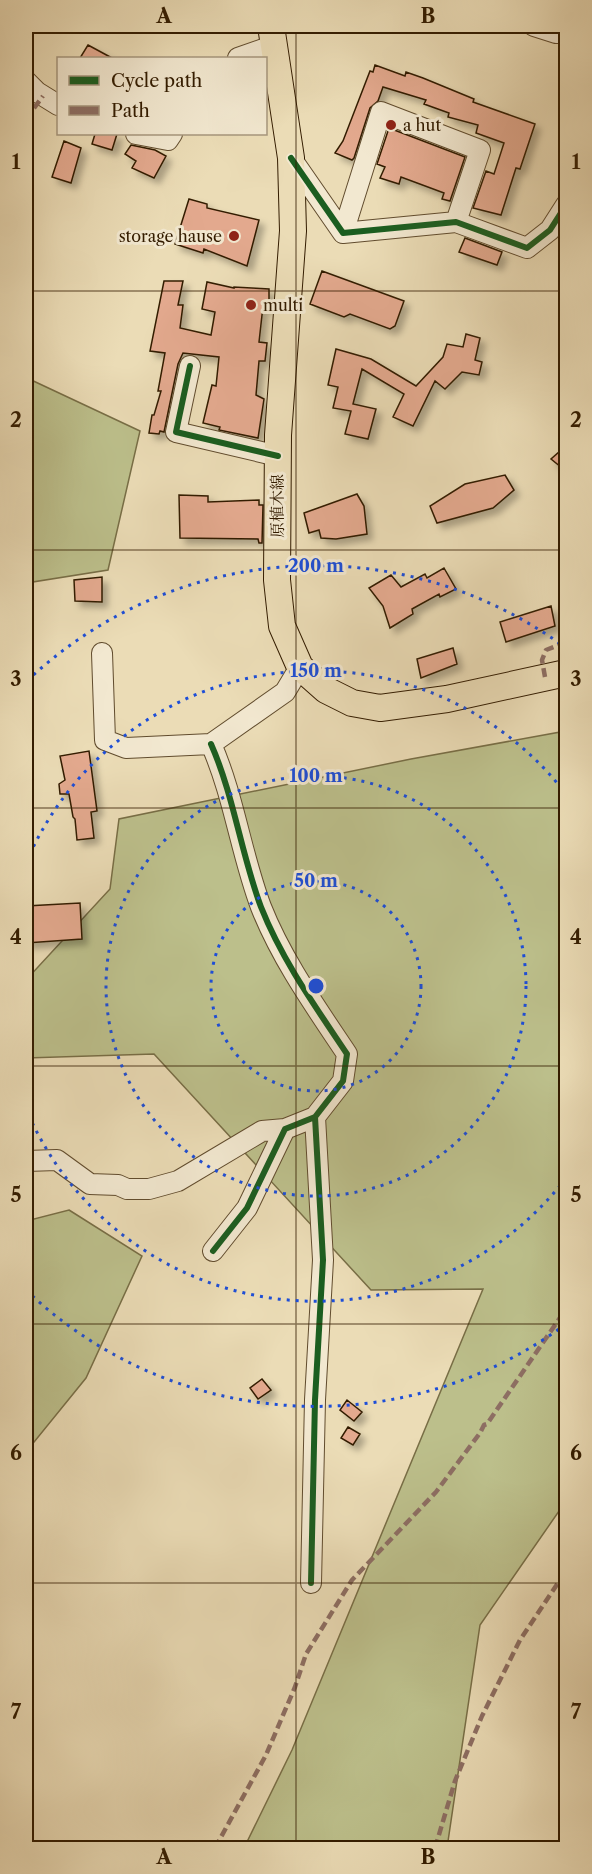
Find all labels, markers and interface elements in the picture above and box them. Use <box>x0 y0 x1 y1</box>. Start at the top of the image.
text: A <box>155 4 172 28</box>
text: B <box>421 4 436 28</box>
legend <box>57 57 267 135</box>
text: Cycle path <box>111 70 202 92</box>
text: Path <box>111 100 150 122</box>
place label: a hut <box>403 115 441 135</box>
marker: a hut <box>384 118 398 132</box>
text: 1 <box>12 150 21 174</box>
text: 1 <box>572 150 581 174</box>
place label: storage hause <box>119 226 222 246</box>
marker: storage hause <box>227 229 241 243</box>
place label: multi <box>263 295 303 315</box>
marker: multi <box>244 298 258 312</box>
text: 2 <box>10 408 22 432</box>
text: 2 <box>570 408 582 432</box>
street label: 原植木線 <box>267 474 287 538</box>
text: 200 m <box>288 555 344 577</box>
text: 150 m <box>290 660 342 682</box>
text: 3 <box>10 667 22 691</box>
text: 3 <box>570 667 582 691</box>
text: 100 m <box>289 765 343 787</box>
text: 50 m <box>294 870 338 892</box>
text: 4 <box>10 925 22 949</box>
text: 4 <box>570 925 582 949</box>
centre of rings <box>306 976 326 996</box>
text: 5 <box>10 1183 22 1207</box>
text: 5 <box>570 1183 582 1207</box>
text: 6 <box>10 1441 22 1465</box>
text: 6 <box>570 1441 582 1465</box>
text: 7 <box>11 1700 22 1724</box>
text: 7 <box>571 1700 582 1724</box>
text: A <box>155 1845 172 1869</box>
text: B <box>421 1845 436 1869</box>

